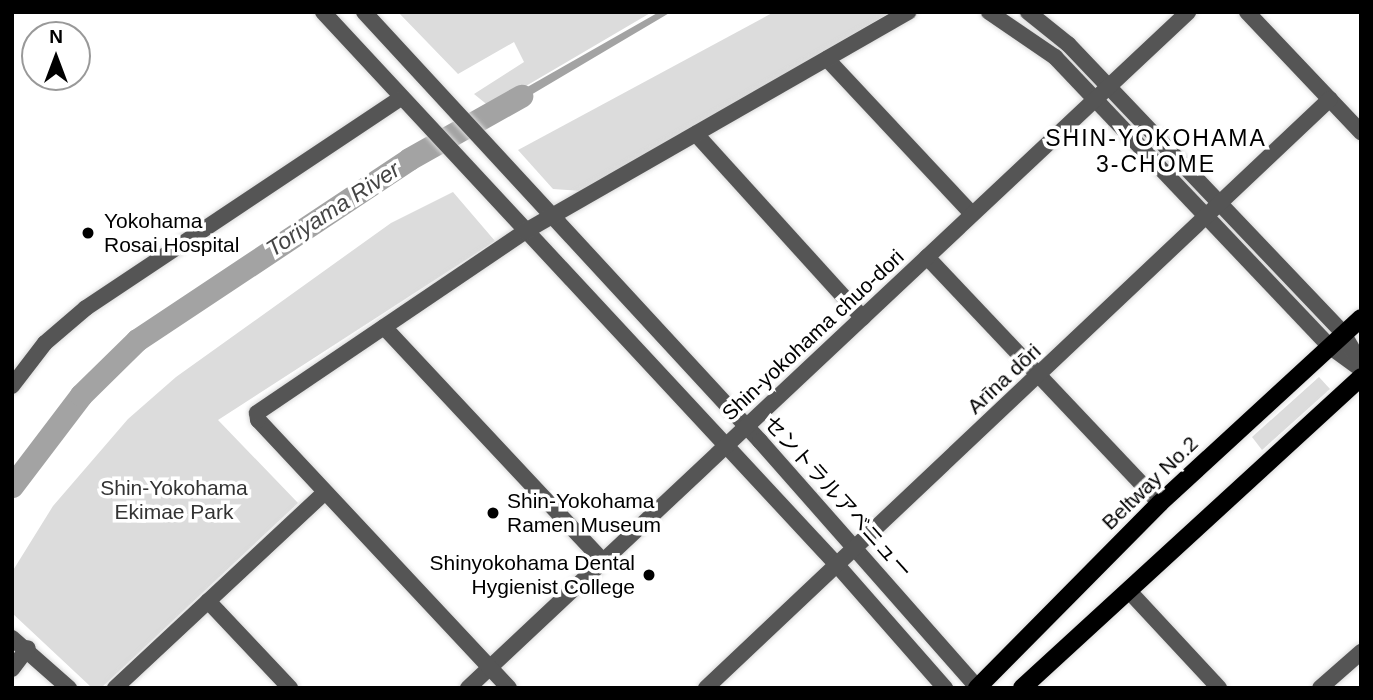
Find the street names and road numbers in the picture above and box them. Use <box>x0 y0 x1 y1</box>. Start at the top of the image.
street label: Shin-yokohama chuo-dori <box>717 244 909 426</box>
street label: Arīna dōri <box>962 339 1046 419</box>
street label: セントラルアベニュー <box>758 411 918 583</box>
street label: Beltway No.2 <box>1097 431 1203 535</box>

